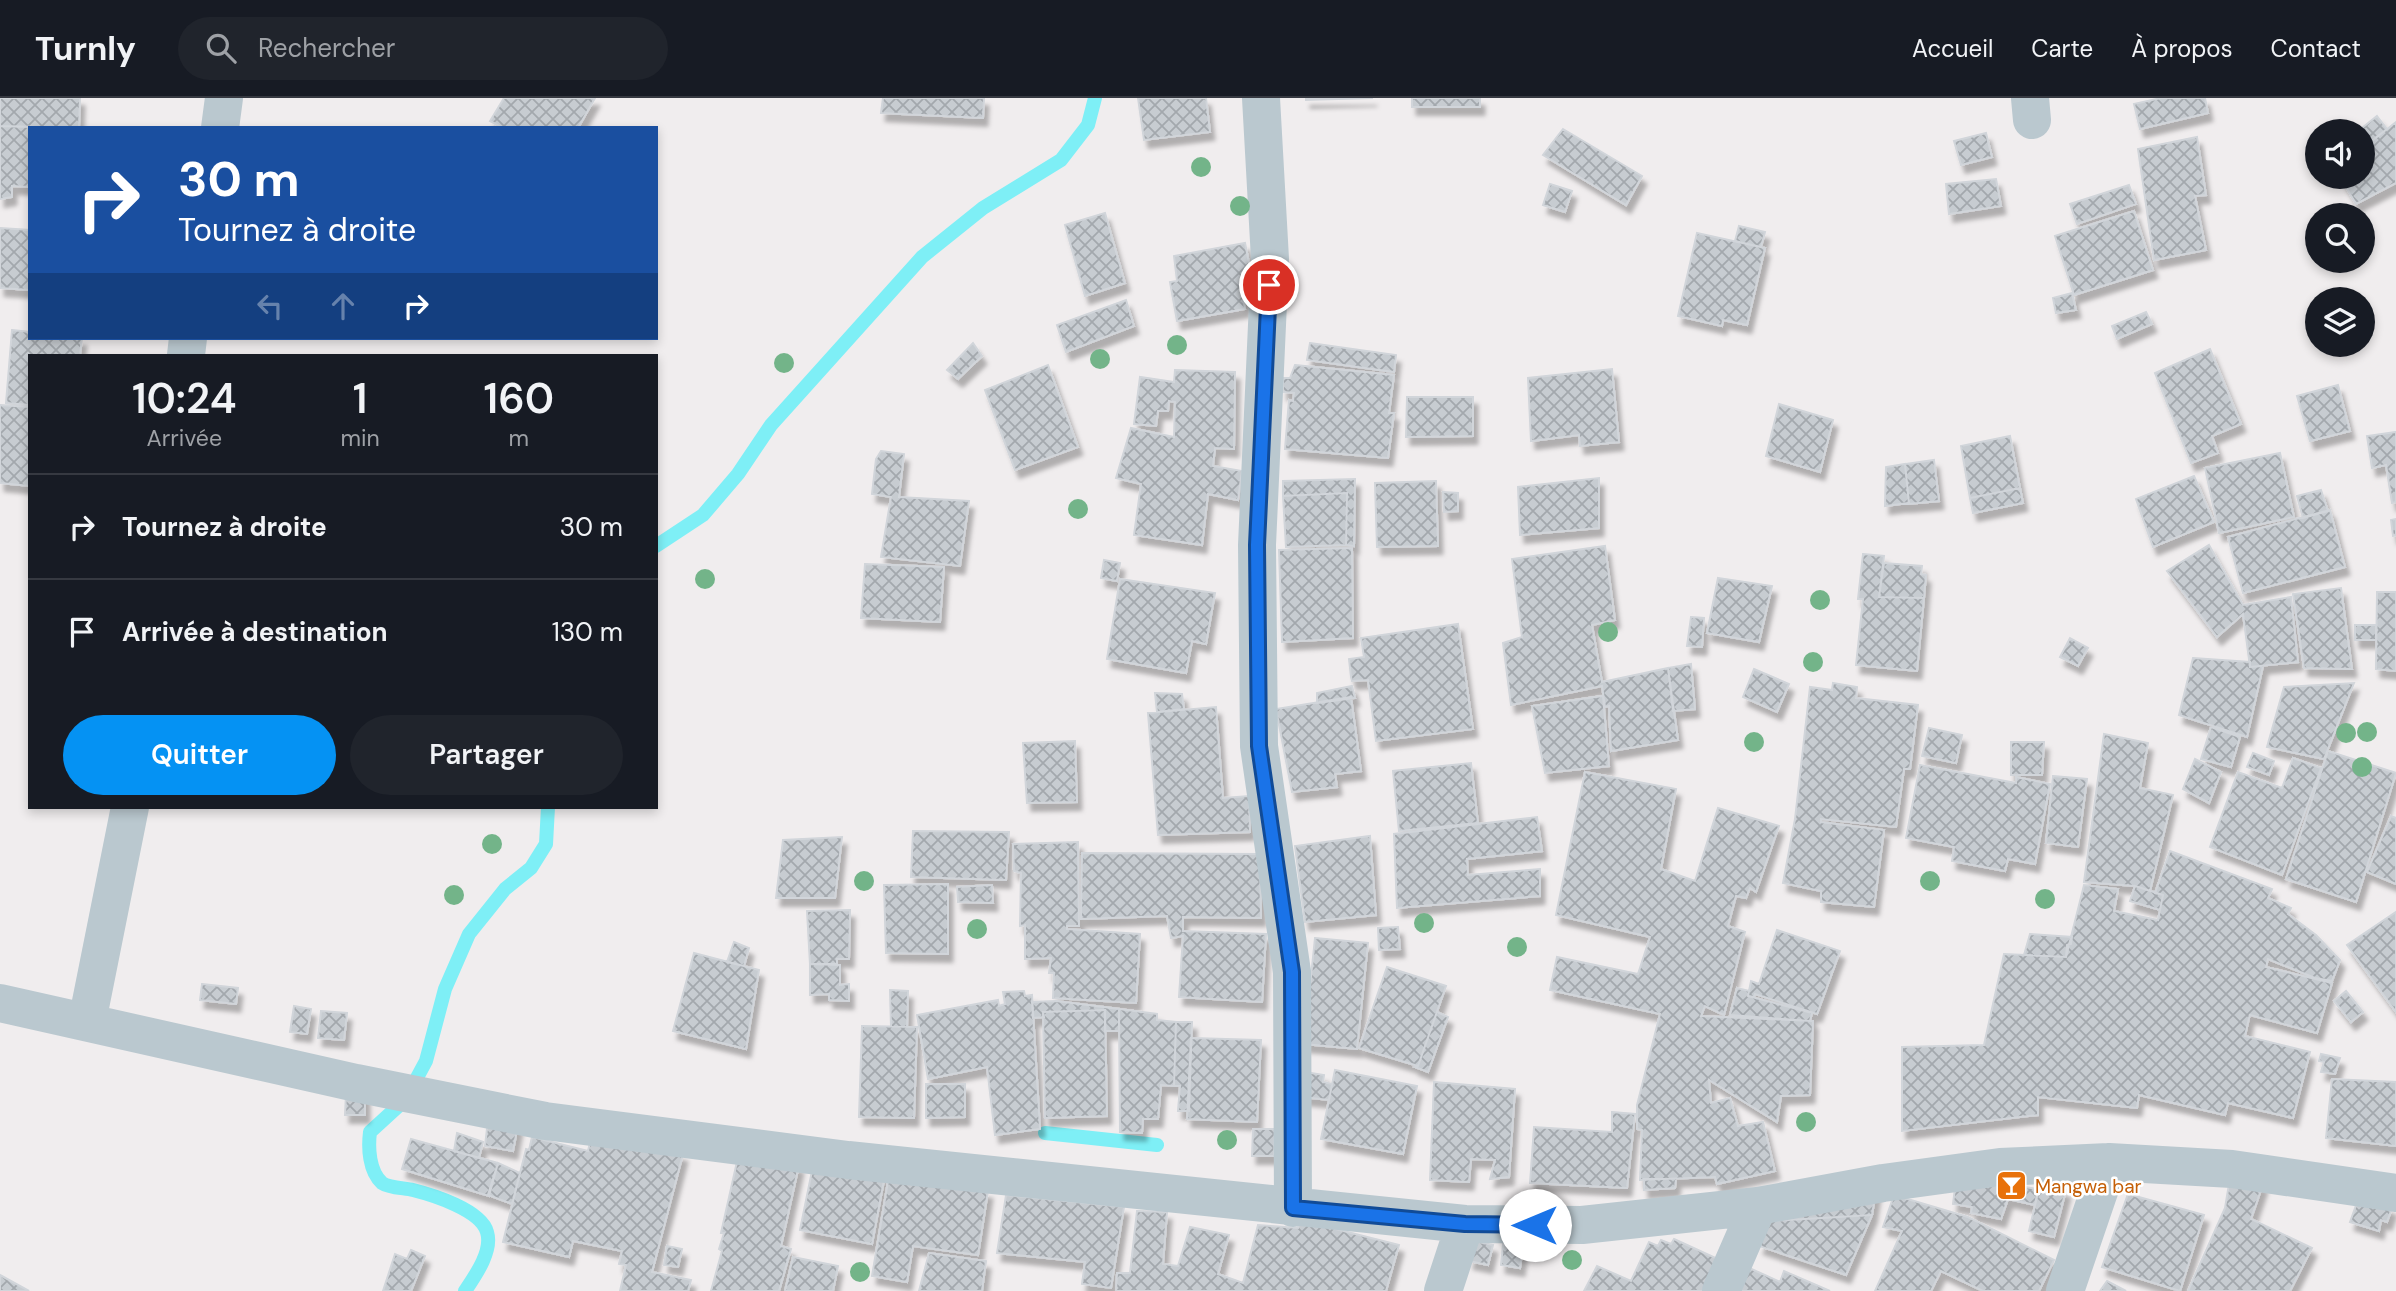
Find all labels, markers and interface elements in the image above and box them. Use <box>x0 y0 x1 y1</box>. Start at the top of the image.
search box <box>178 17 668 80</box>
text: Turnly <box>35 27 136 70</box>
icon: search <box>202 29 240 67</box>
text: Rechercher <box>258 31 395 65</box>
text: Accueil <box>1912 33 1993 64</box>
text: Carte <box>2031 33 2093 64</box>
text: À propos <box>2131 33 2233 64</box>
text: Contact <box>2271 33 2361 64</box>
map controls <box>2305 119 2375 357</box>
button: sound <box>2305 119 2375 189</box>
text: 30 m <box>178 147 300 211</box>
icon: right <box>63 154 154 245</box>
button: search <box>2305 203 2375 273</box>
text: Tournez à droite <box>178 209 416 251</box>
pin <box>1239 255 1299 315</box>
icon: arrive <box>1250 266 1288 304</box>
icon: left <box>251 287 289 325</box>
icon: ahead <box>324 287 362 325</box>
icon: right <box>397 287 435 325</box>
button: layers <box>2305 287 2375 357</box>
text: 10:24 <box>132 371 237 426</box>
text: 1 <box>353 371 367 426</box>
text: 160 <box>484 371 554 426</box>
text: Arrivée <box>146 423 222 453</box>
text: min <box>340 423 380 453</box>
text: m <box>509 423 529 453</box>
icon: right <box>63 508 101 546</box>
text: Tournez à droite <box>122 510 327 544</box>
text: 30 m <box>560 510 623 544</box>
icon: arrive <box>63 613 101 651</box>
text: Arrivée à destination <box>122 615 388 649</box>
text: 130 m <box>552 615 623 649</box>
button: Quitter <box>63 715 336 795</box>
button: Partager <box>350 715 623 795</box>
bar icon: Mangwa bar <box>1995 1169 2029 1203</box>
place label: Mangwa bar <box>2035 1174 2142 1199</box>
position arrow <box>1498 1188 1572 1262</box>

